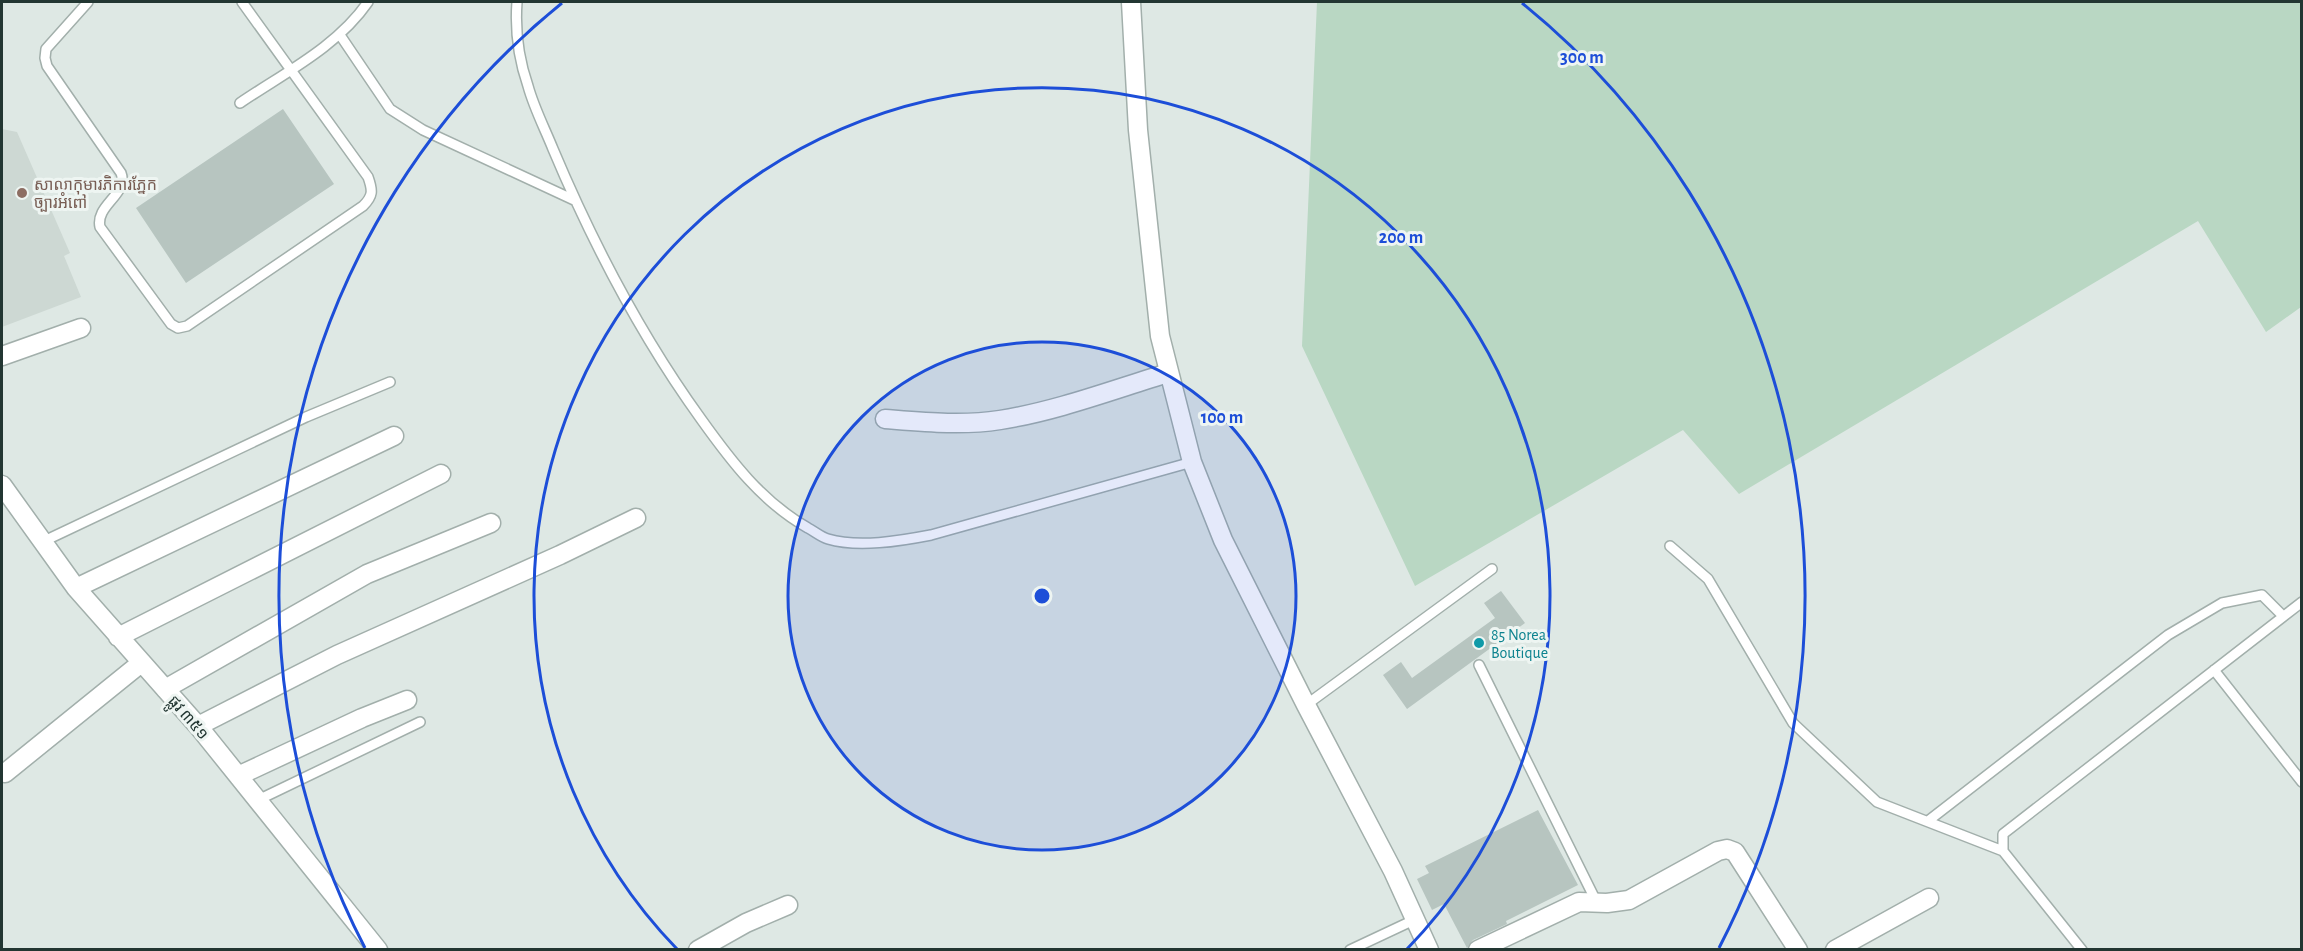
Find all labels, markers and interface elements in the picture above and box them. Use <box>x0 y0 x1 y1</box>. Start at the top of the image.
text: 300 m <box>1560 49 1604 67</box>
place label: សាលាកុមារភិការភ្នែក ច្បារអំពៅ <box>34 175 157 212</box>
marker: សាលាកុមារភិការភ្នែក ច្បារអំពៅ <box>15 186 29 200</box>
text: 200 m <box>1379 229 1423 247</box>
text: 100 m <box>1201 409 1243 427</box>
centre of rings <box>1032 586 1052 606</box>
place label: 85 Norea Boutique <box>1491 627 1548 661</box>
marker: 85 Norea Boutique <box>1472 636 1486 650</box>
street label: ផ្លូវ ៣៥១ <box>161 693 211 746</box>

